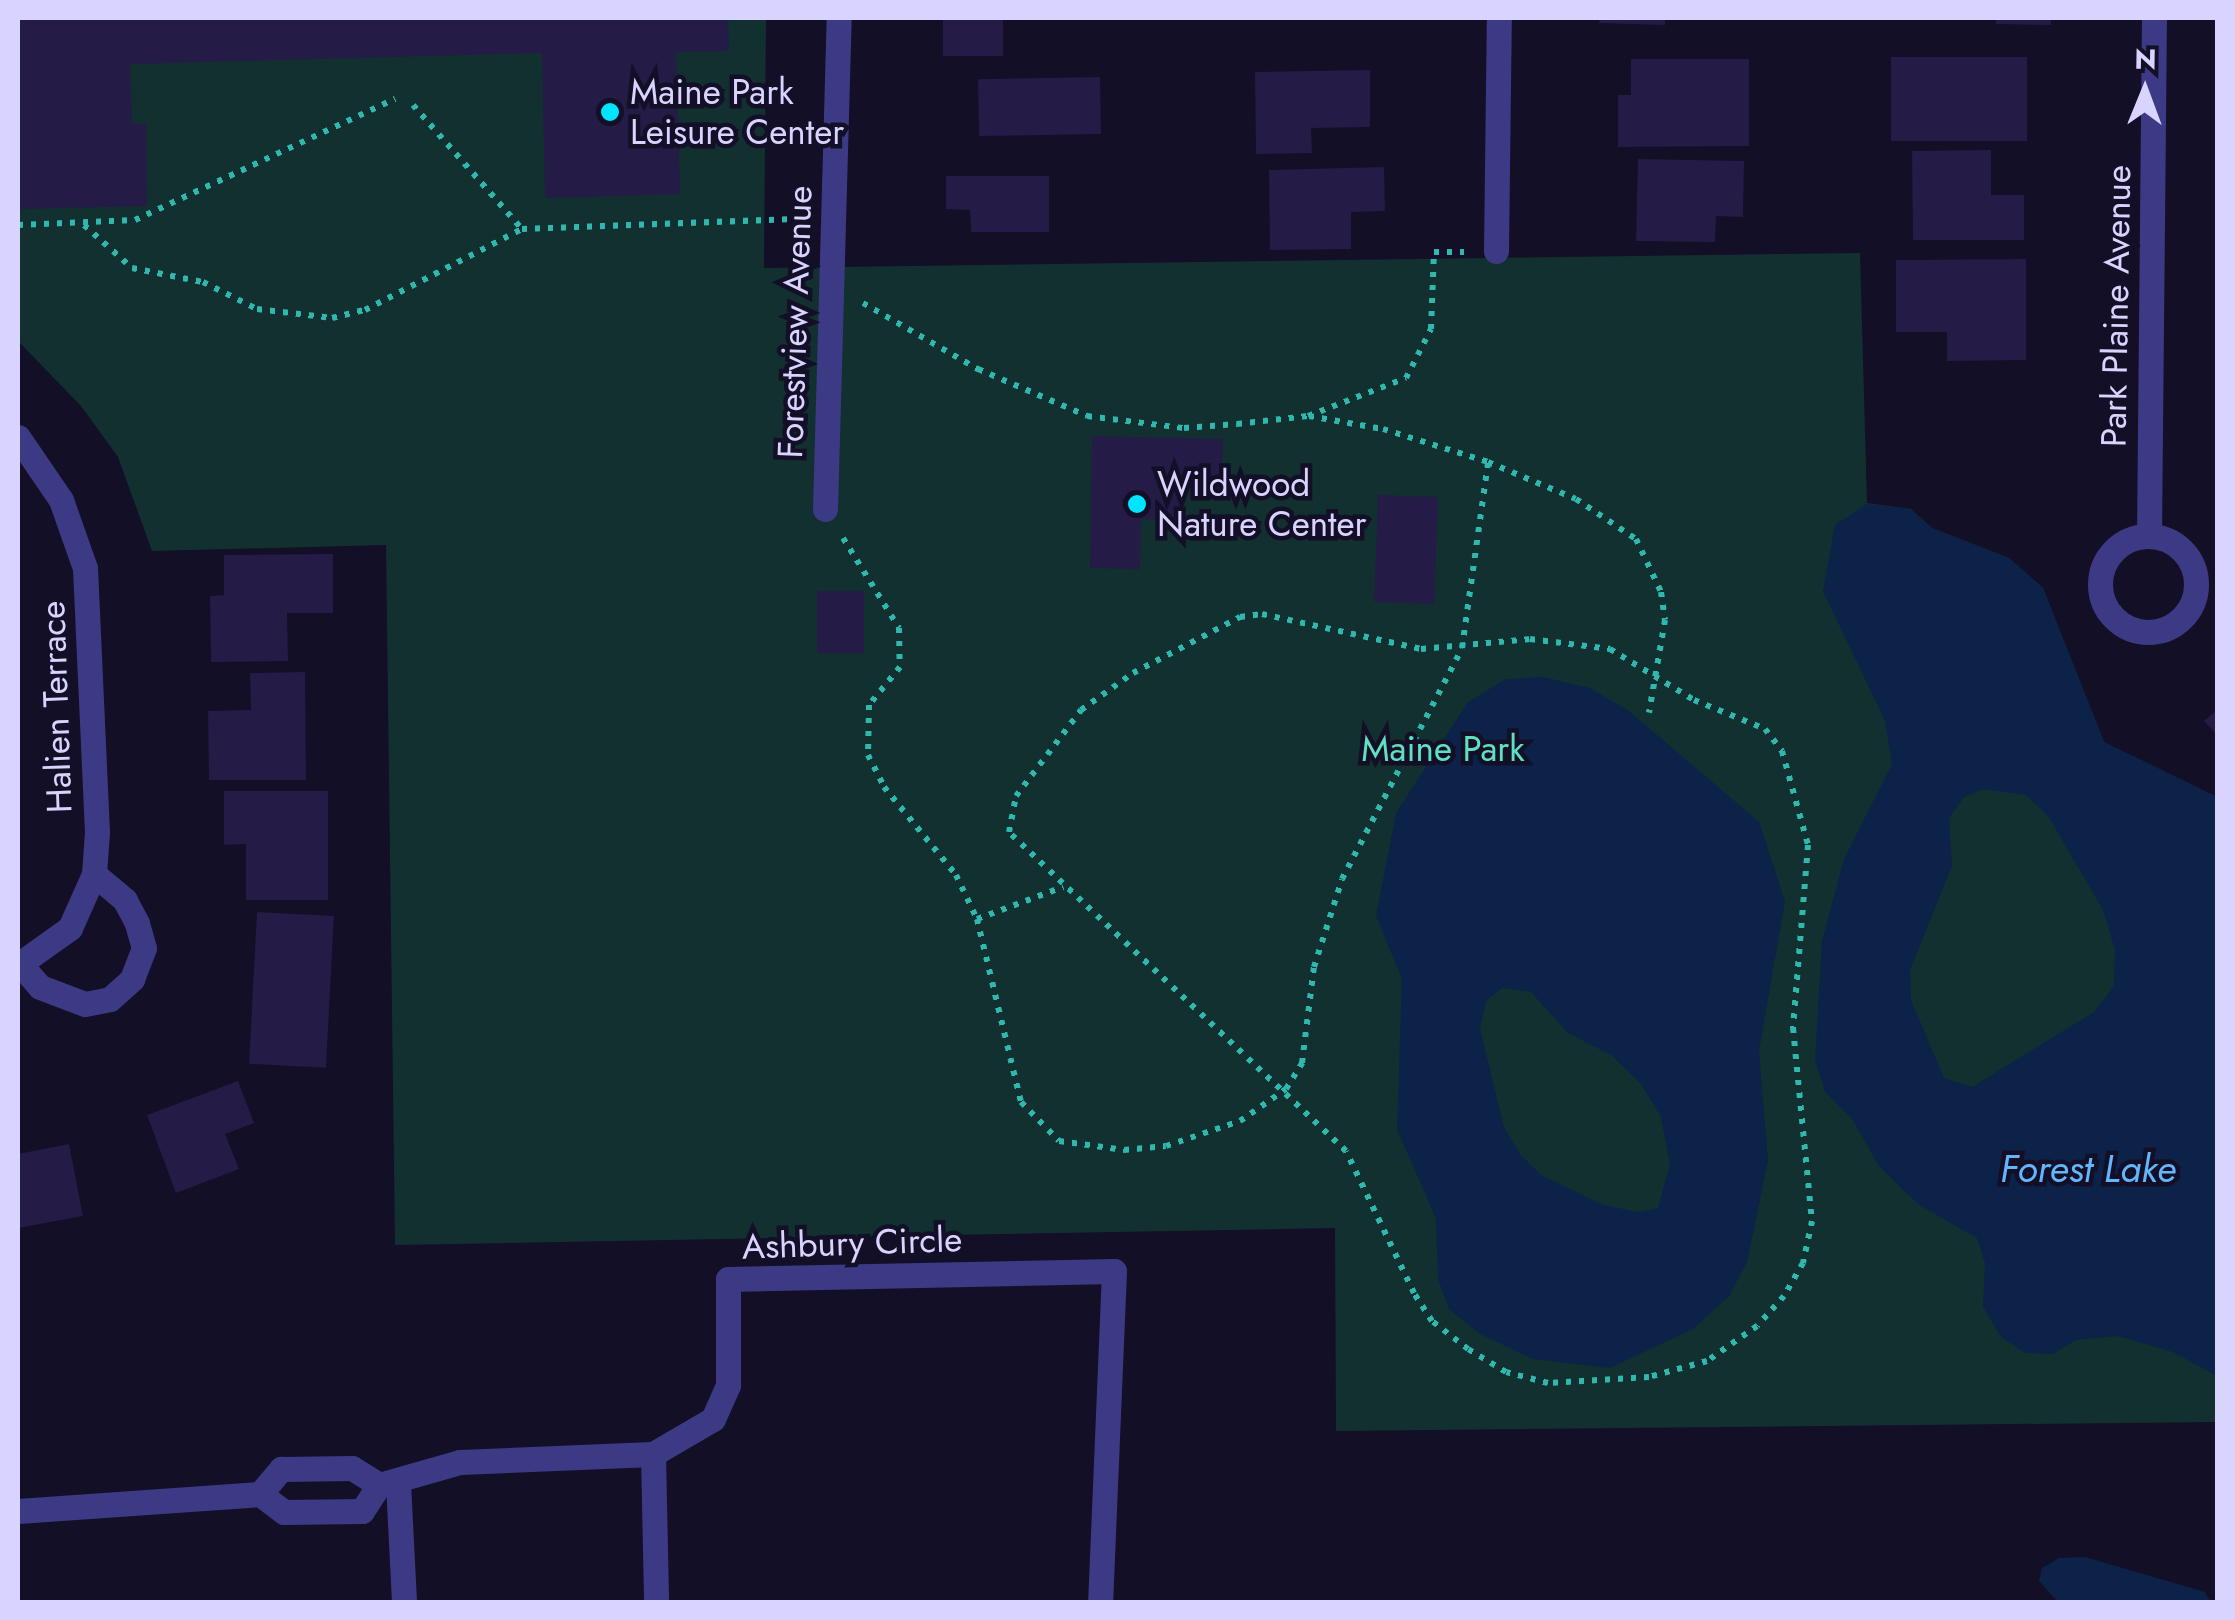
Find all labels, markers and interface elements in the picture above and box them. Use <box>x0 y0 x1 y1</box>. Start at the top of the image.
text: N <box>2134 39 2157 80</box>
north arrow <box>2095 40 2195 140</box>
place label: Maine Park Leisure Center <box>630 71 844 153</box>
marker: Maine Park Leisure Center <box>599 101 621 123</box>
street label: Park Plaine Avenue <box>2093 165 2139 447</box>
street label: Forestview Avenue <box>769 185 821 459</box>
place label: Wildwood Nature Center <box>1157 463 1367 545</box>
marker: Wildwood Nature Center <box>1126 493 1148 515</box>
street label: Halien Terrace <box>31 600 81 814</box>
park label: Maine Park <box>1361 728 1525 770</box>
water label: Forest Lake <box>2000 1146 2176 1192</box>
street label: Ashbury Circle <box>741 1218 963 1268</box>

